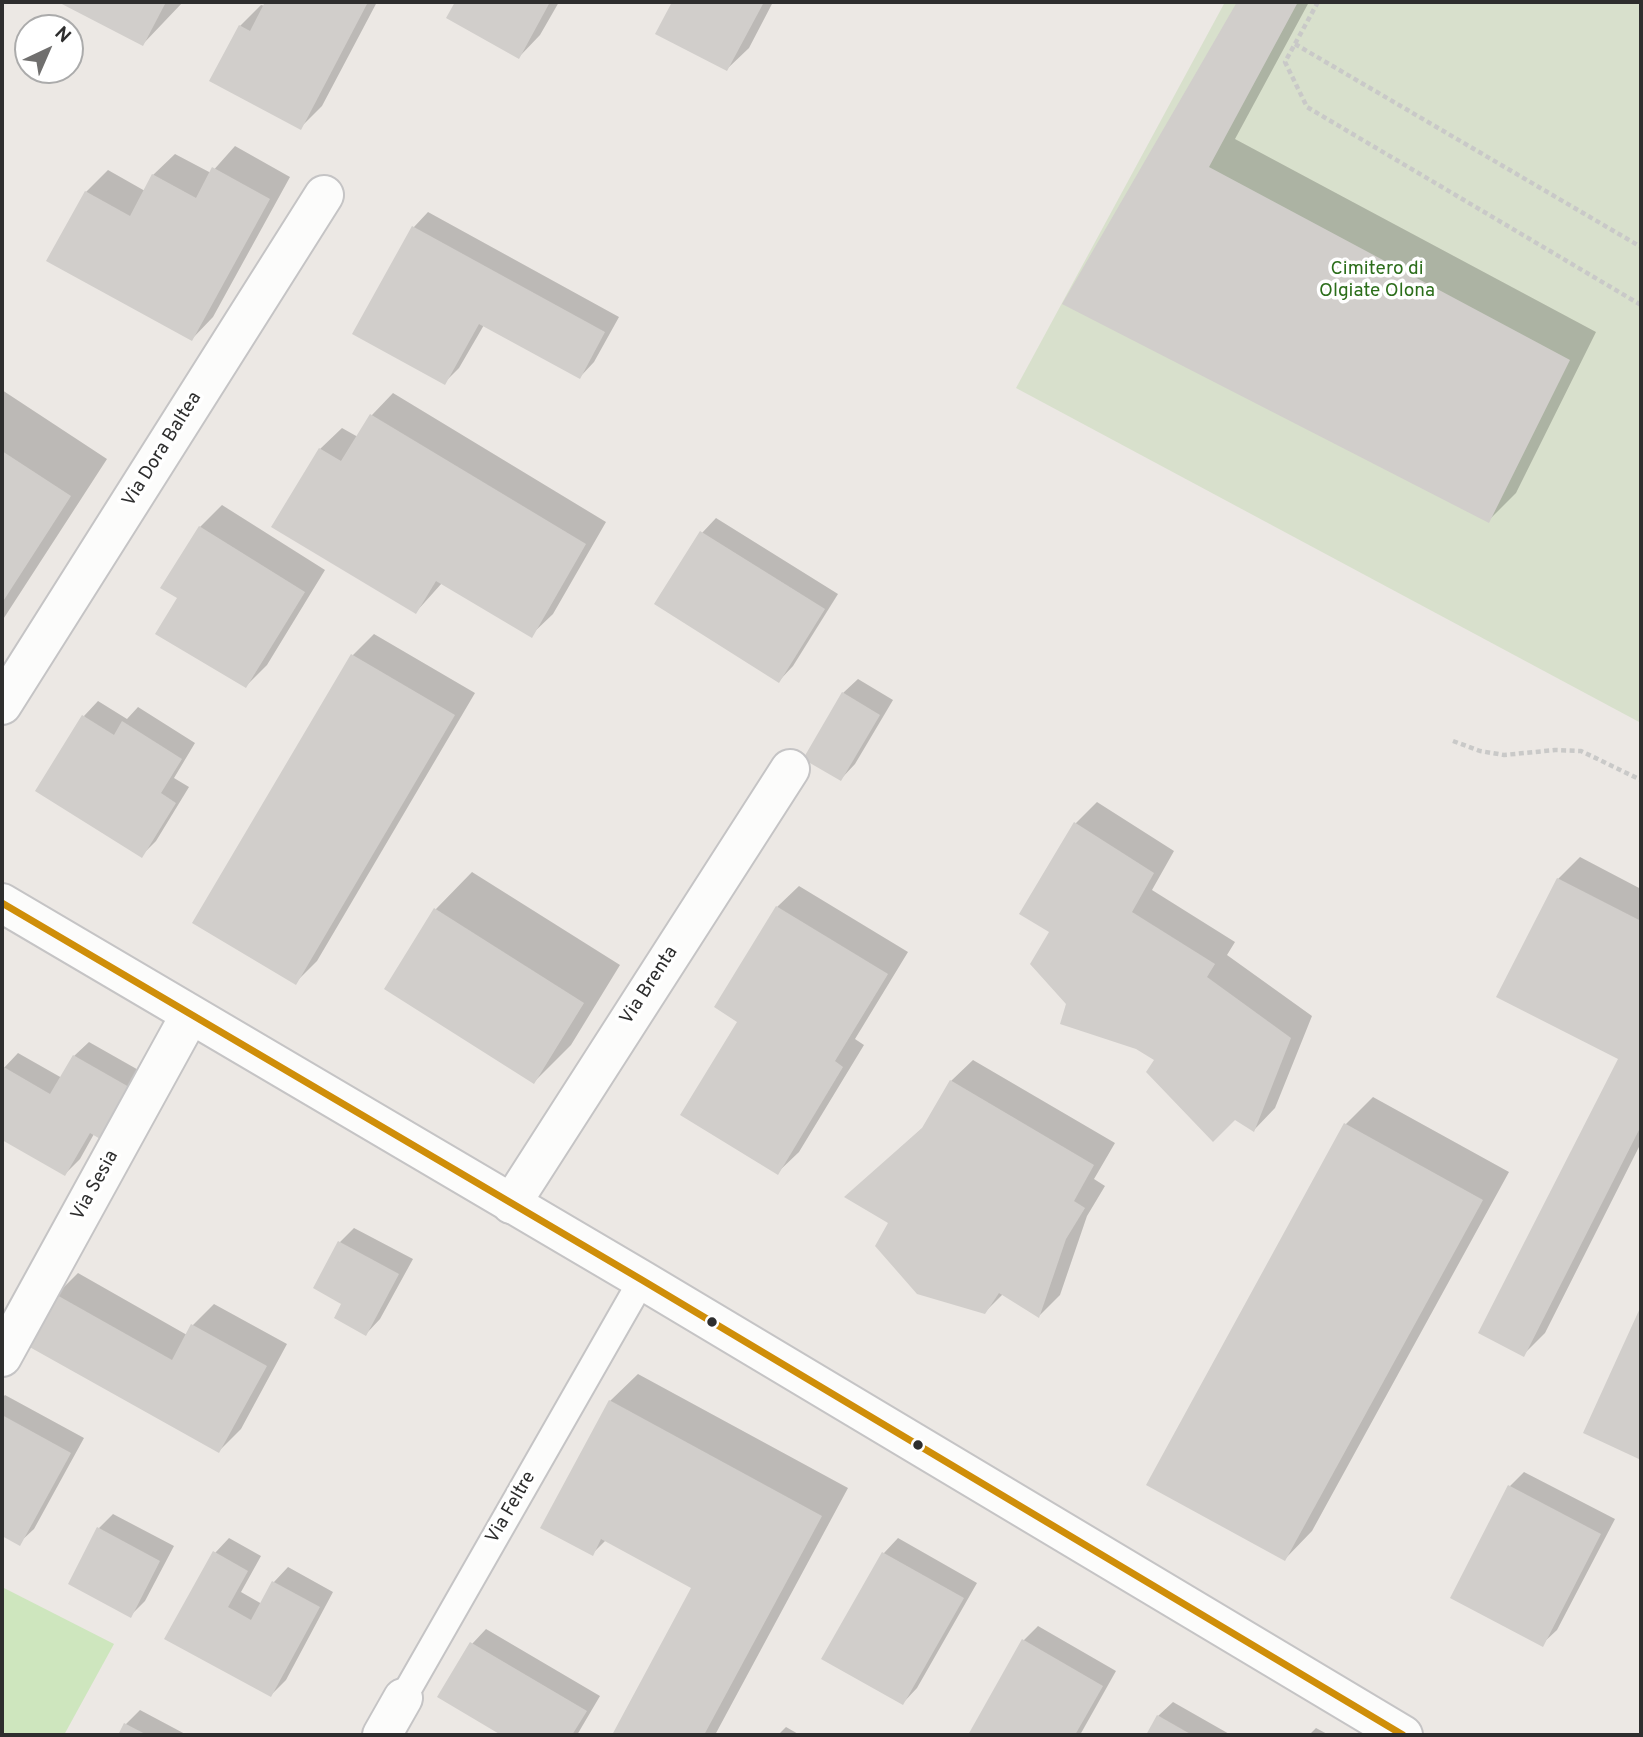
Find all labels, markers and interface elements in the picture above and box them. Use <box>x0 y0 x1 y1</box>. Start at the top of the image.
north arrow <box>14 14 84 84</box>
text: N <box>49 22 75 49</box>
park label: Cimitero di Olgiate Olona <box>1319 259 1435 303</box>
street label: Via Dora Baltea <box>119 388 207 512</box>
street label: Via Brenta <box>616 943 684 1029</box>
street label: Via Sesia <box>67 1147 125 1225</box>
unlabelled marker <box>705 1315 719 1329</box>
unlabelled marker <box>911 1438 925 1452</box>
street label: Via Feltre <box>482 1468 542 1548</box>

